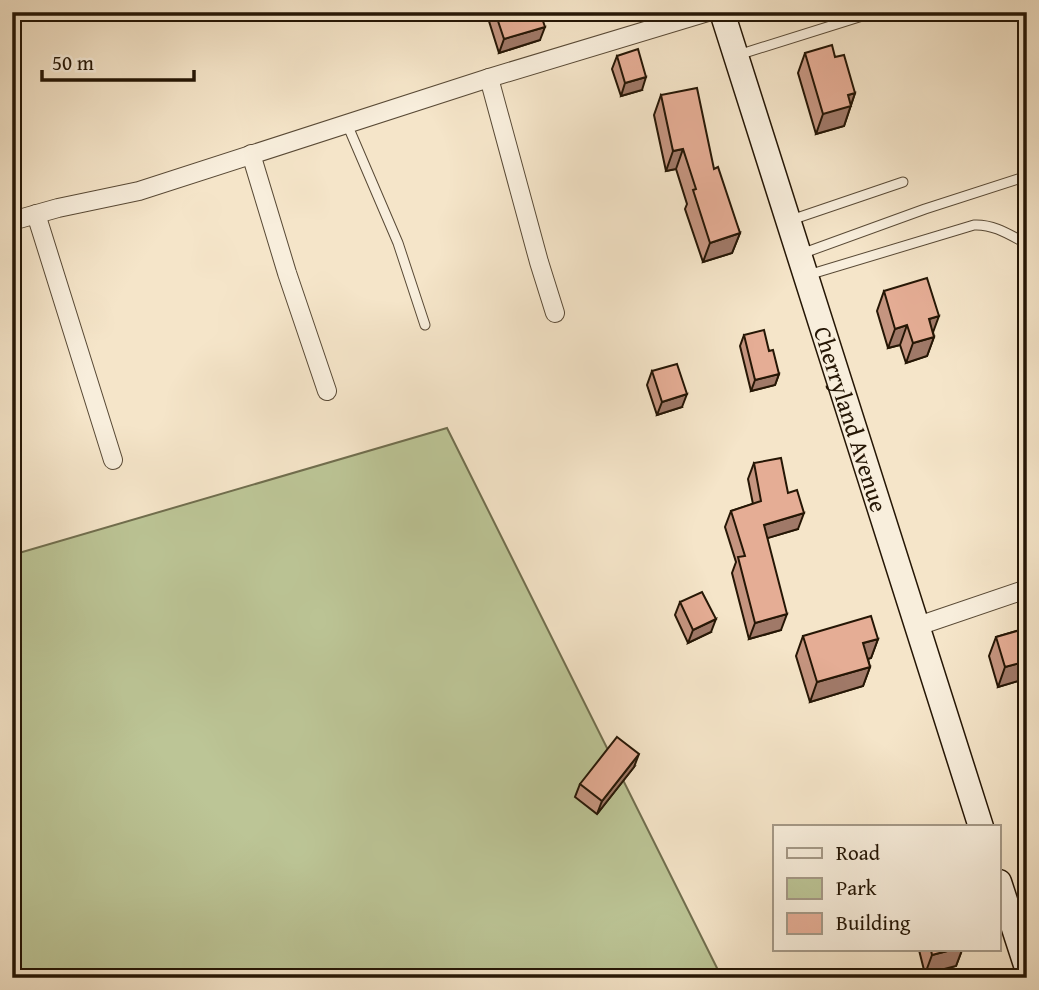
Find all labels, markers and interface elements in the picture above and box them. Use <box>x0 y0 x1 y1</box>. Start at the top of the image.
scale bar <box>42 38 194 82</box>
text: 50 m <box>52 47 94 78</box>
street label: Cherryland Avenue <box>805 322 897 516</box>
legend <box>773 825 1000 951</box>
text: Road <box>836 837 881 868</box>
text: Park <box>836 872 877 903</box>
text: Building <box>836 907 911 938</box>

